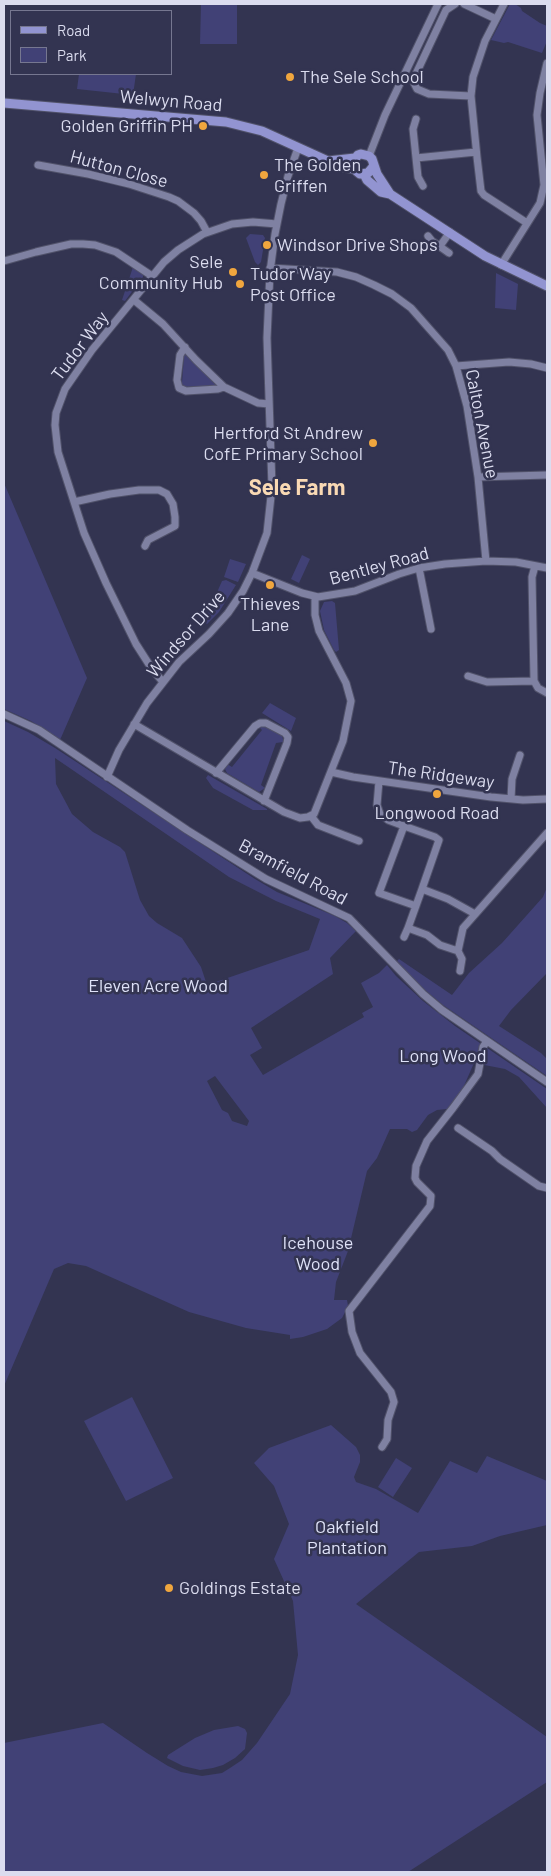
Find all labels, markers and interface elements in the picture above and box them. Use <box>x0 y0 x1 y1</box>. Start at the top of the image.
legend <box>10 10 172 75</box>
text: Road <box>57 21 90 39</box>
text: Park <box>57 46 86 64</box>
place label: The Sele School <box>300 66 424 88</box>
marker: The Sele School <box>284 71 296 83</box>
street label: Welwyn Road <box>119 86 223 116</box>
place label: Golden Griffin PH <box>61 115 193 137</box>
marker: Golden Griffin PH <box>197 120 209 132</box>
street label: Hutton Close <box>68 146 170 192</box>
place label: The Golden Griffen <box>274 154 361 196</box>
marker: The Golden Griffen <box>258 169 270 181</box>
place label: Windsor Drive Shops <box>277 234 438 256</box>
marker: Windsor Drive Shops <box>261 239 273 251</box>
place label: Sele Community Hub <box>99 251 223 294</box>
place label: Tudor Way Post Office <box>250 263 336 306</box>
marker: Sele Community Hub <box>227 266 239 278</box>
marker: Tudor Way Post Office <box>234 278 246 290</box>
street label: Tudor Way <box>47 307 113 385</box>
street label: Calton Avenue <box>461 368 503 480</box>
place label: Hertford St Andrew CofE Primary School <box>203 422 363 464</box>
marker: Hertford St Andrew CofE Primary School <box>367 437 379 449</box>
district label: Sele Farm <box>249 475 345 501</box>
street label: Bentley Road <box>327 542 431 590</box>
marker: Thieves Lane <box>264 579 276 591</box>
street label: Windsor Drive <box>142 586 230 682</box>
place label: Thieves Lane <box>240 593 300 636</box>
street label: The Ridgeway <box>386 757 496 793</box>
marker: Longwood Road <box>431 788 443 800</box>
place label: Longwood Road <box>375 802 499 824</box>
street label: Bramfield Road <box>235 834 351 910</box>
park label: Eleven Acre Wood <box>88 975 228 997</box>
park label: Long Wood <box>399 1045 487 1067</box>
park label: Icehouse Wood <box>283 1232 353 1274</box>
park label: Oakfield Plantation <box>307 1516 387 1558</box>
place label: Goldings Estate <box>179 1577 301 1599</box>
marker: Goldings Estate <box>163 1582 175 1594</box>

